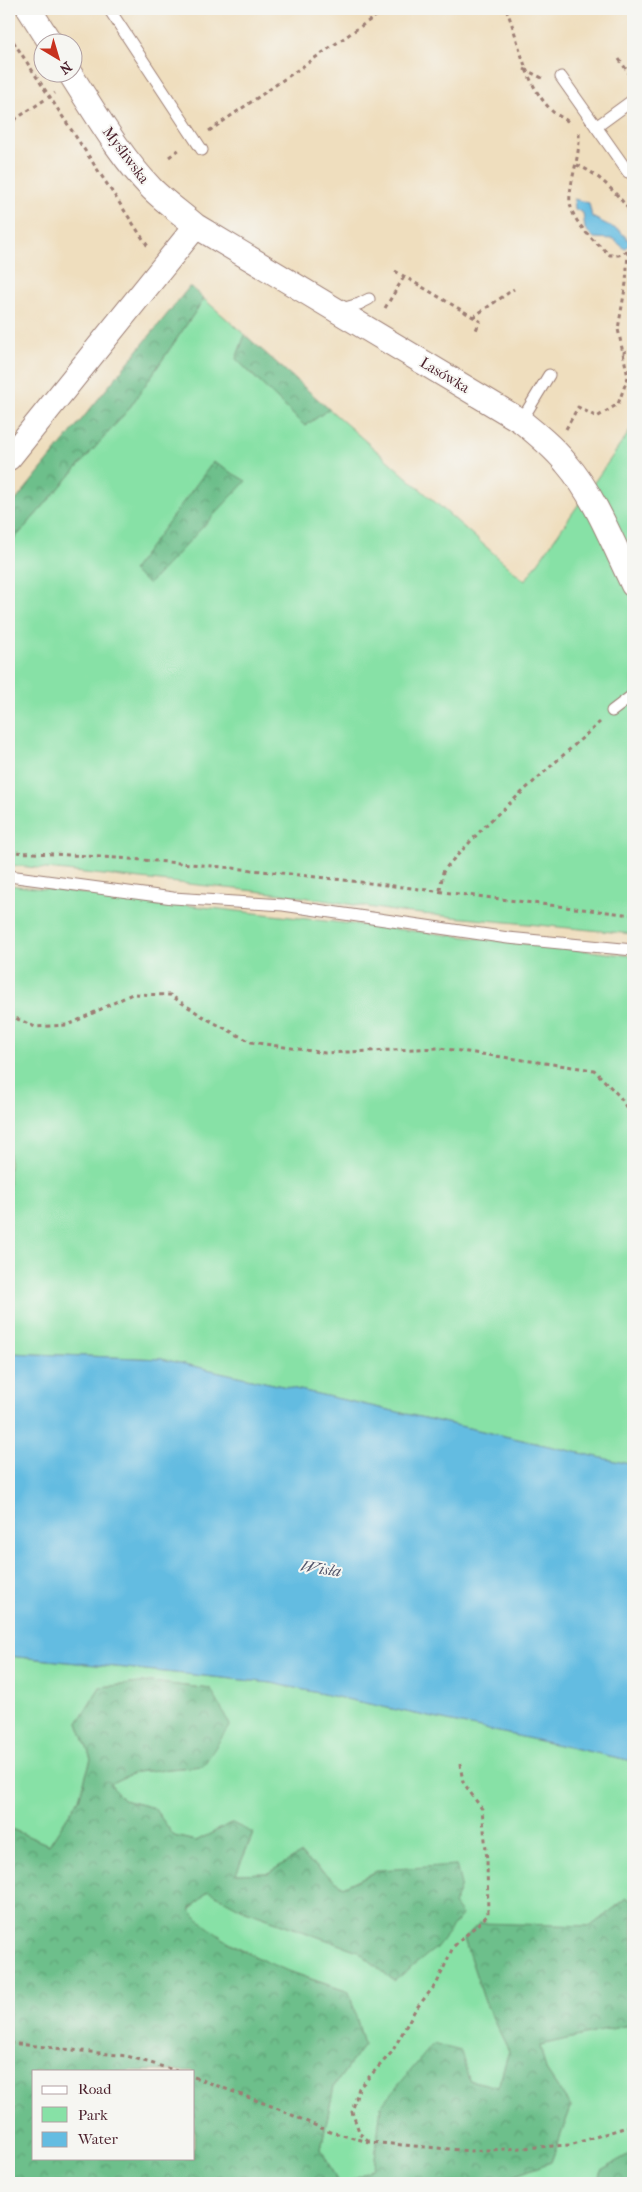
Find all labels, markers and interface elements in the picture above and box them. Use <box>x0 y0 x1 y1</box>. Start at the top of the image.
north arrow <box>32 32 82 82</box>
text: N <box>56 58 75 78</box>
street label: Myśliwska <box>99 123 154 188</box>
street label: Lasówka <box>417 353 474 397</box>
water label: Wisła <box>299 1556 342 1581</box>
legend <box>32 2070 195 2160</box>
text: Road <box>78 2080 112 2098</box>
text: Park <box>78 2106 108 2124</box>
text: Water <box>77 2130 118 2148</box>

